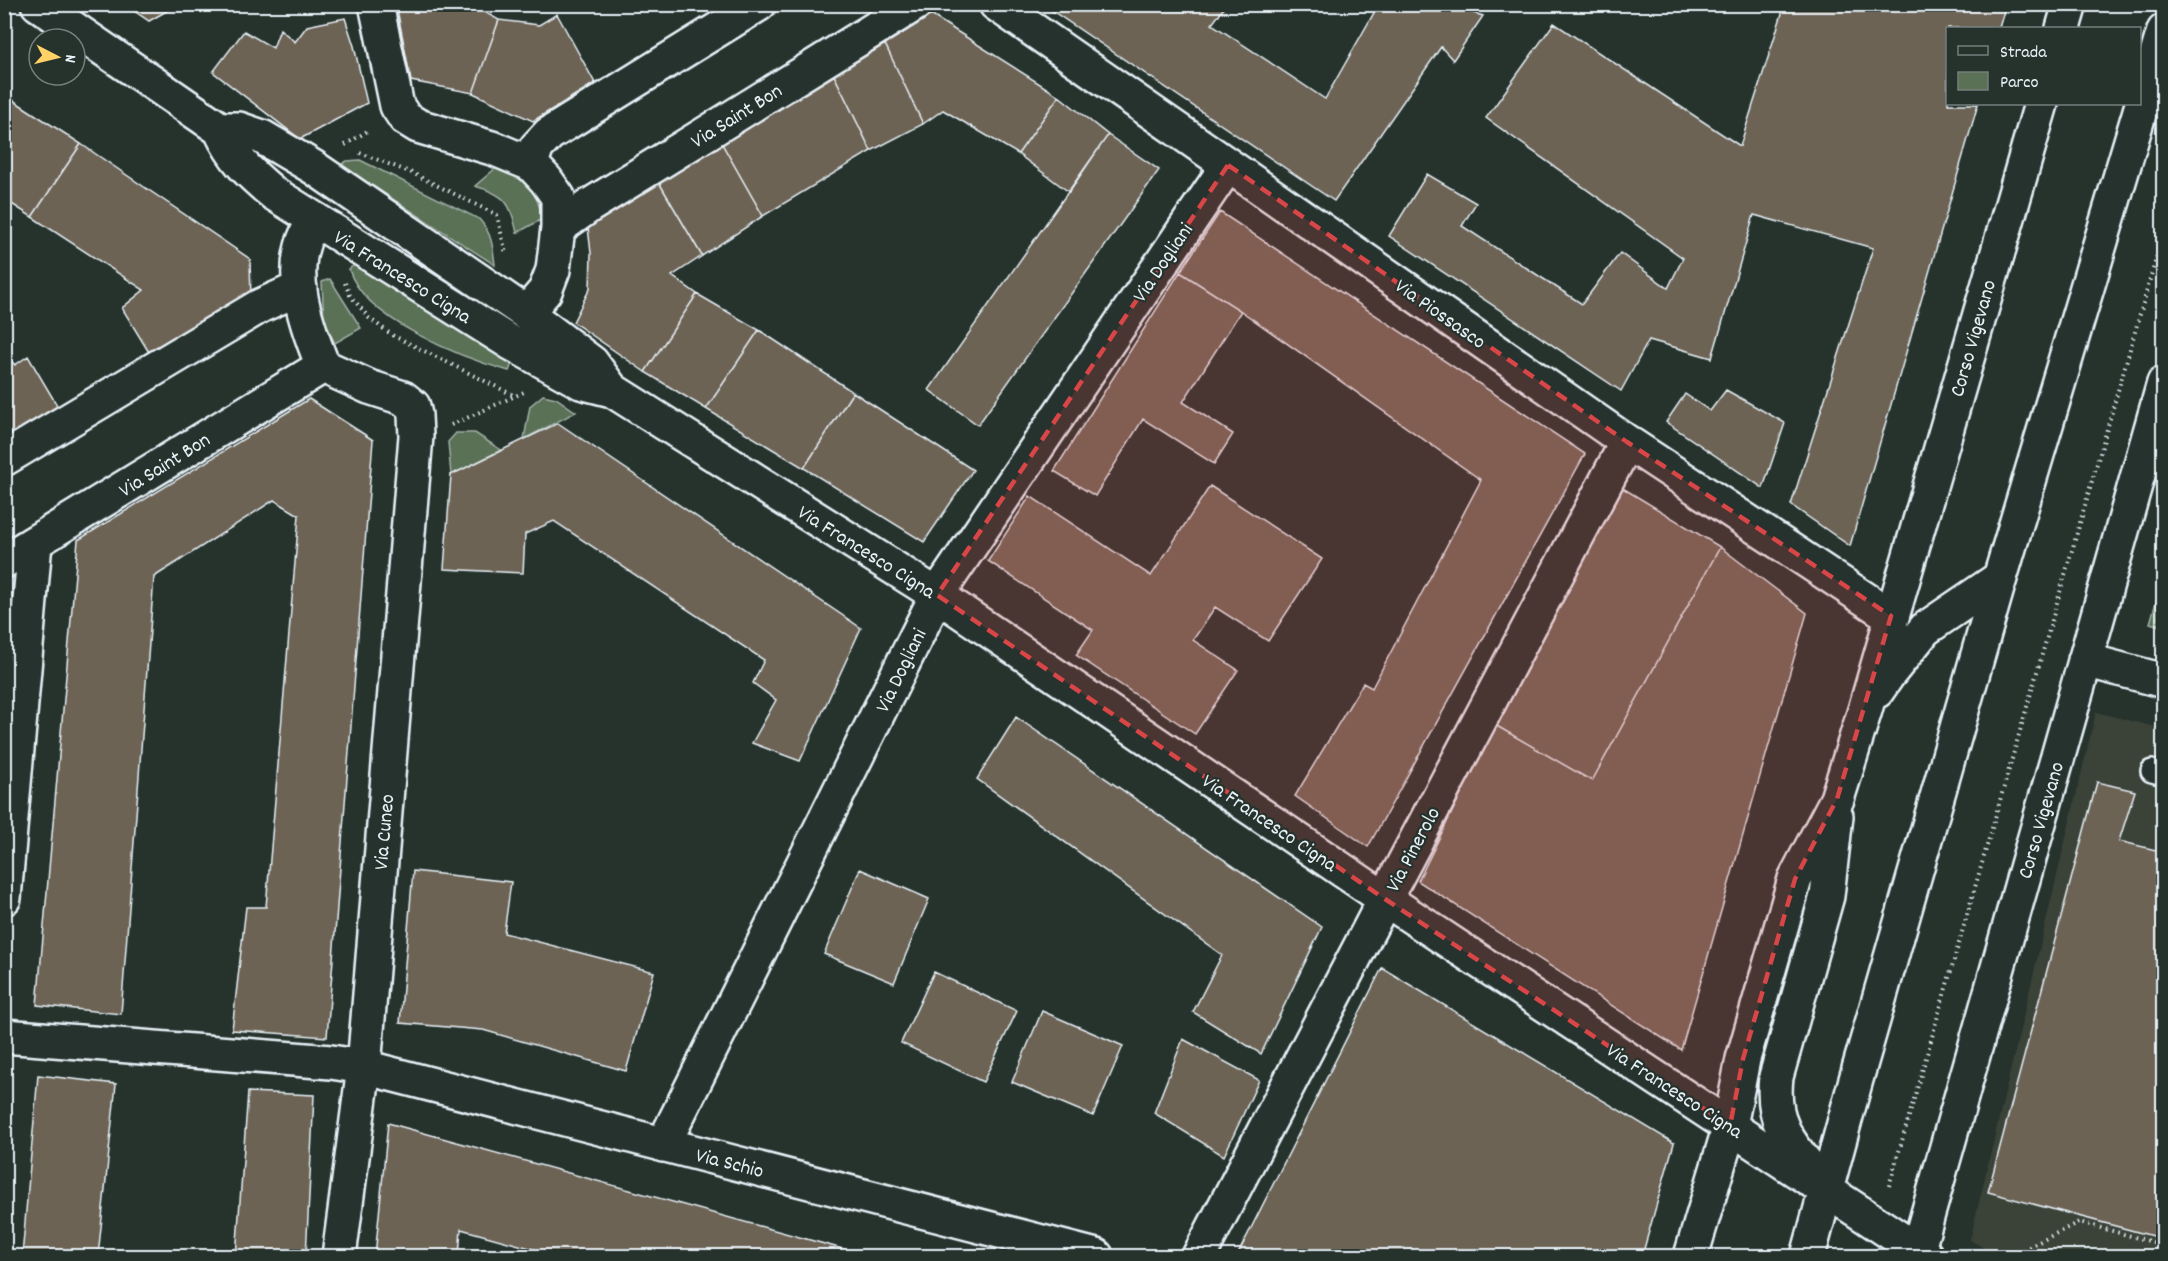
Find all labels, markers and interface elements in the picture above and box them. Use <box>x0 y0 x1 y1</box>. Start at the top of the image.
north arrow <box>27 27 87 87</box>
legend <box>1946 27 2141 105</box>
text: Strada <box>2000 41 2047 66</box>
text: N <box>57 53 81 64</box>
text: Parco <box>2000 71 2039 96</box>
street label: Via Saint Bon <box>686 78 789 158</box>
street label: Via Dogliani <box>1127 218 1202 309</box>
street label: Via Francesco Cigna <box>327 224 477 334</box>
street label: Via Piossasco <box>1387 273 1491 358</box>
street label: Corso Vigevano <box>1944 277 2006 401</box>
street label: Via Saint Bon <box>114 427 217 507</box>
street label: Via Francesco Cigna <box>791 499 941 609</box>
street label: Via Dogliani <box>869 624 936 718</box>
street label: Corso Vigevano <box>2012 759 2074 883</box>
street label: Via Francesco Cigna <box>1195 768 1343 882</box>
street label: Via Cuneo <box>368 793 404 872</box>
street label: Via Pinerolo <box>1380 803 1450 898</box>
street label: Via Francesco Cigna <box>1599 1037 1748 1149</box>
street label: Via Schio <box>692 1142 766 1188</box>

